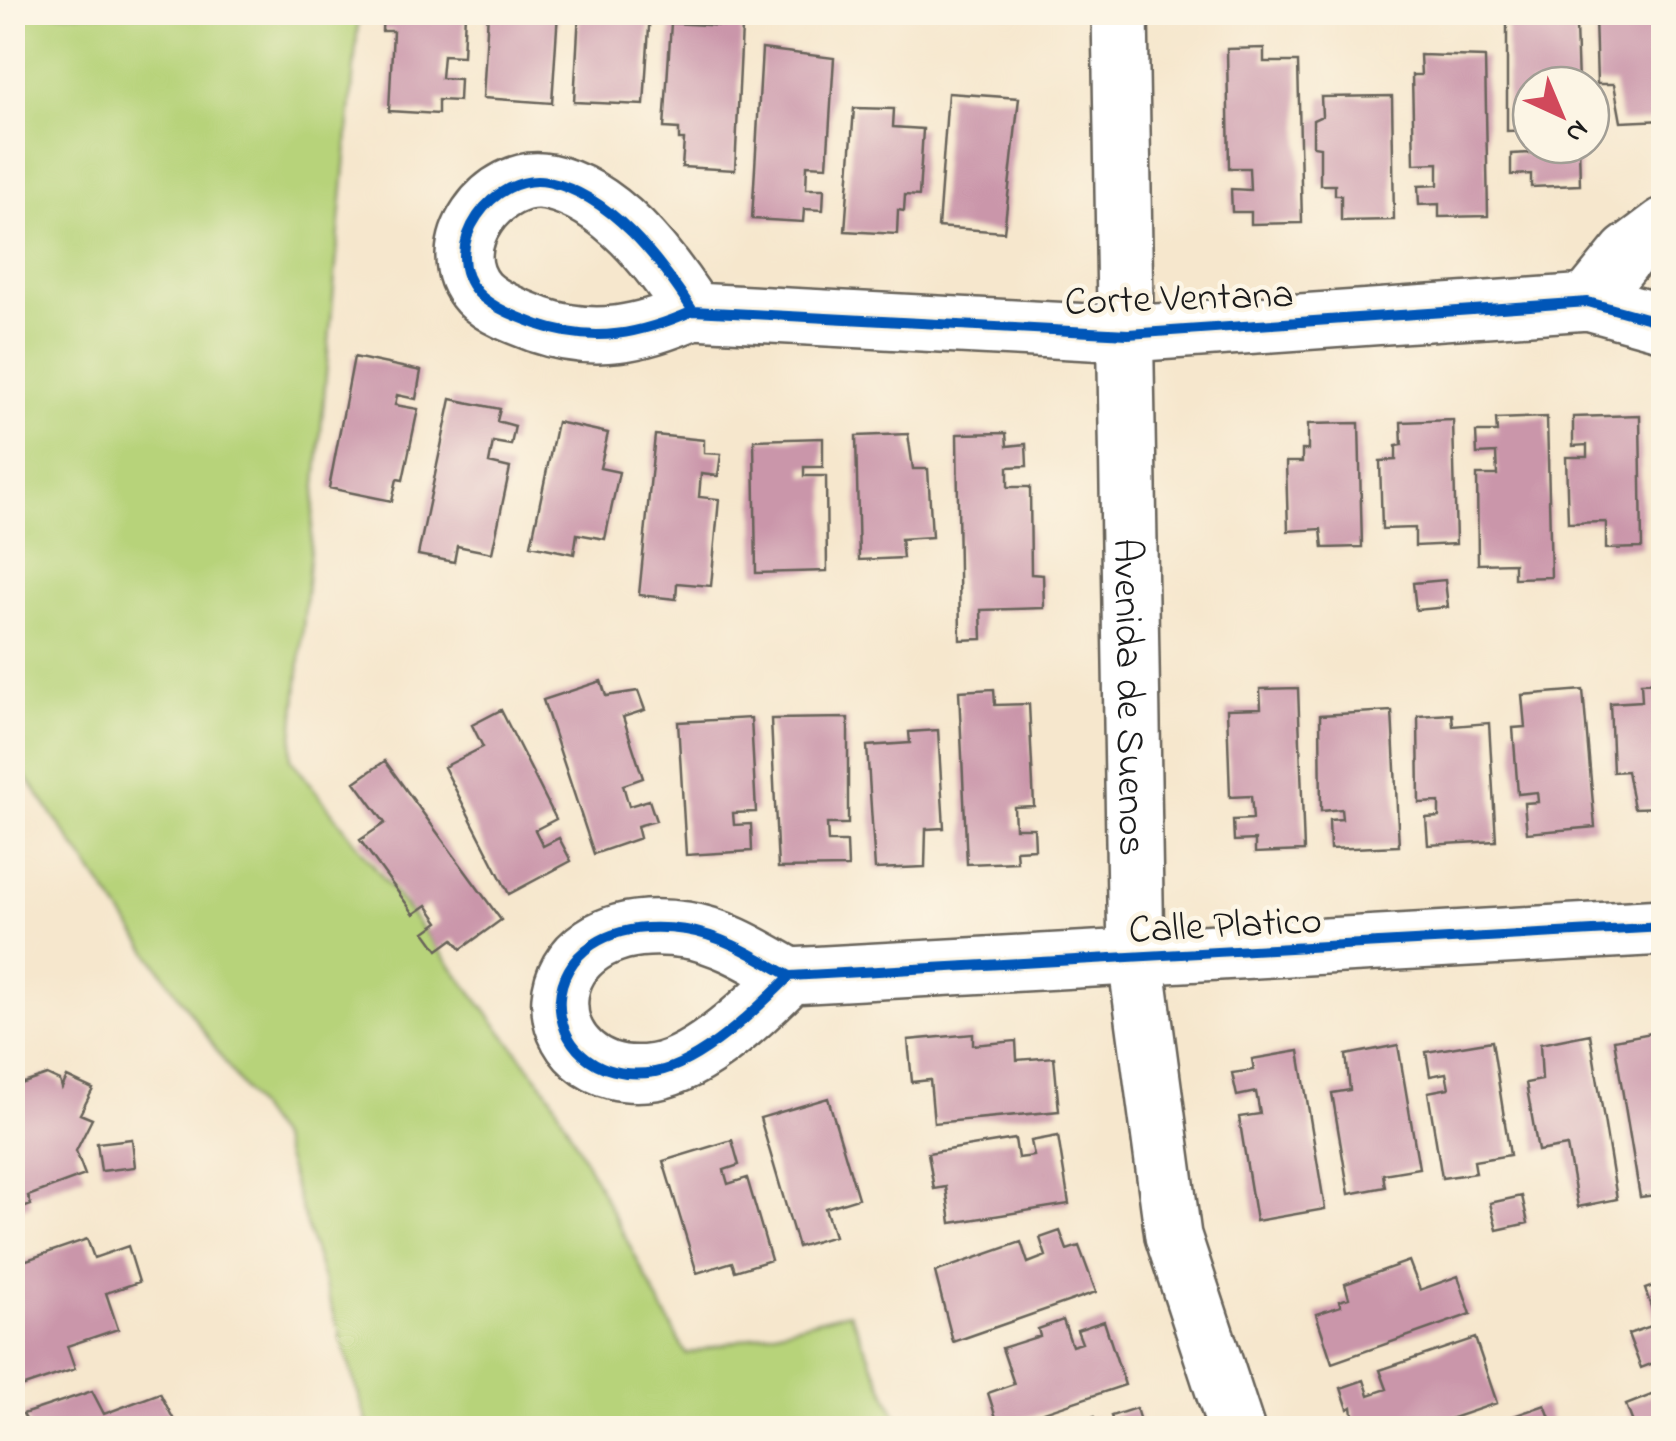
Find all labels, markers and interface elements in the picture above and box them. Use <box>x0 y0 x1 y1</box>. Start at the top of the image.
north arrow <box>1511 65 1611 165</box>
text: N <box>1555 109 1597 152</box>
street label: Corte Ventana <box>1064 267 1295 334</box>
street label: Avenida de Suenos <box>1095 538 1159 856</box>
street label: Calle Platico <box>1127 893 1323 962</box>

